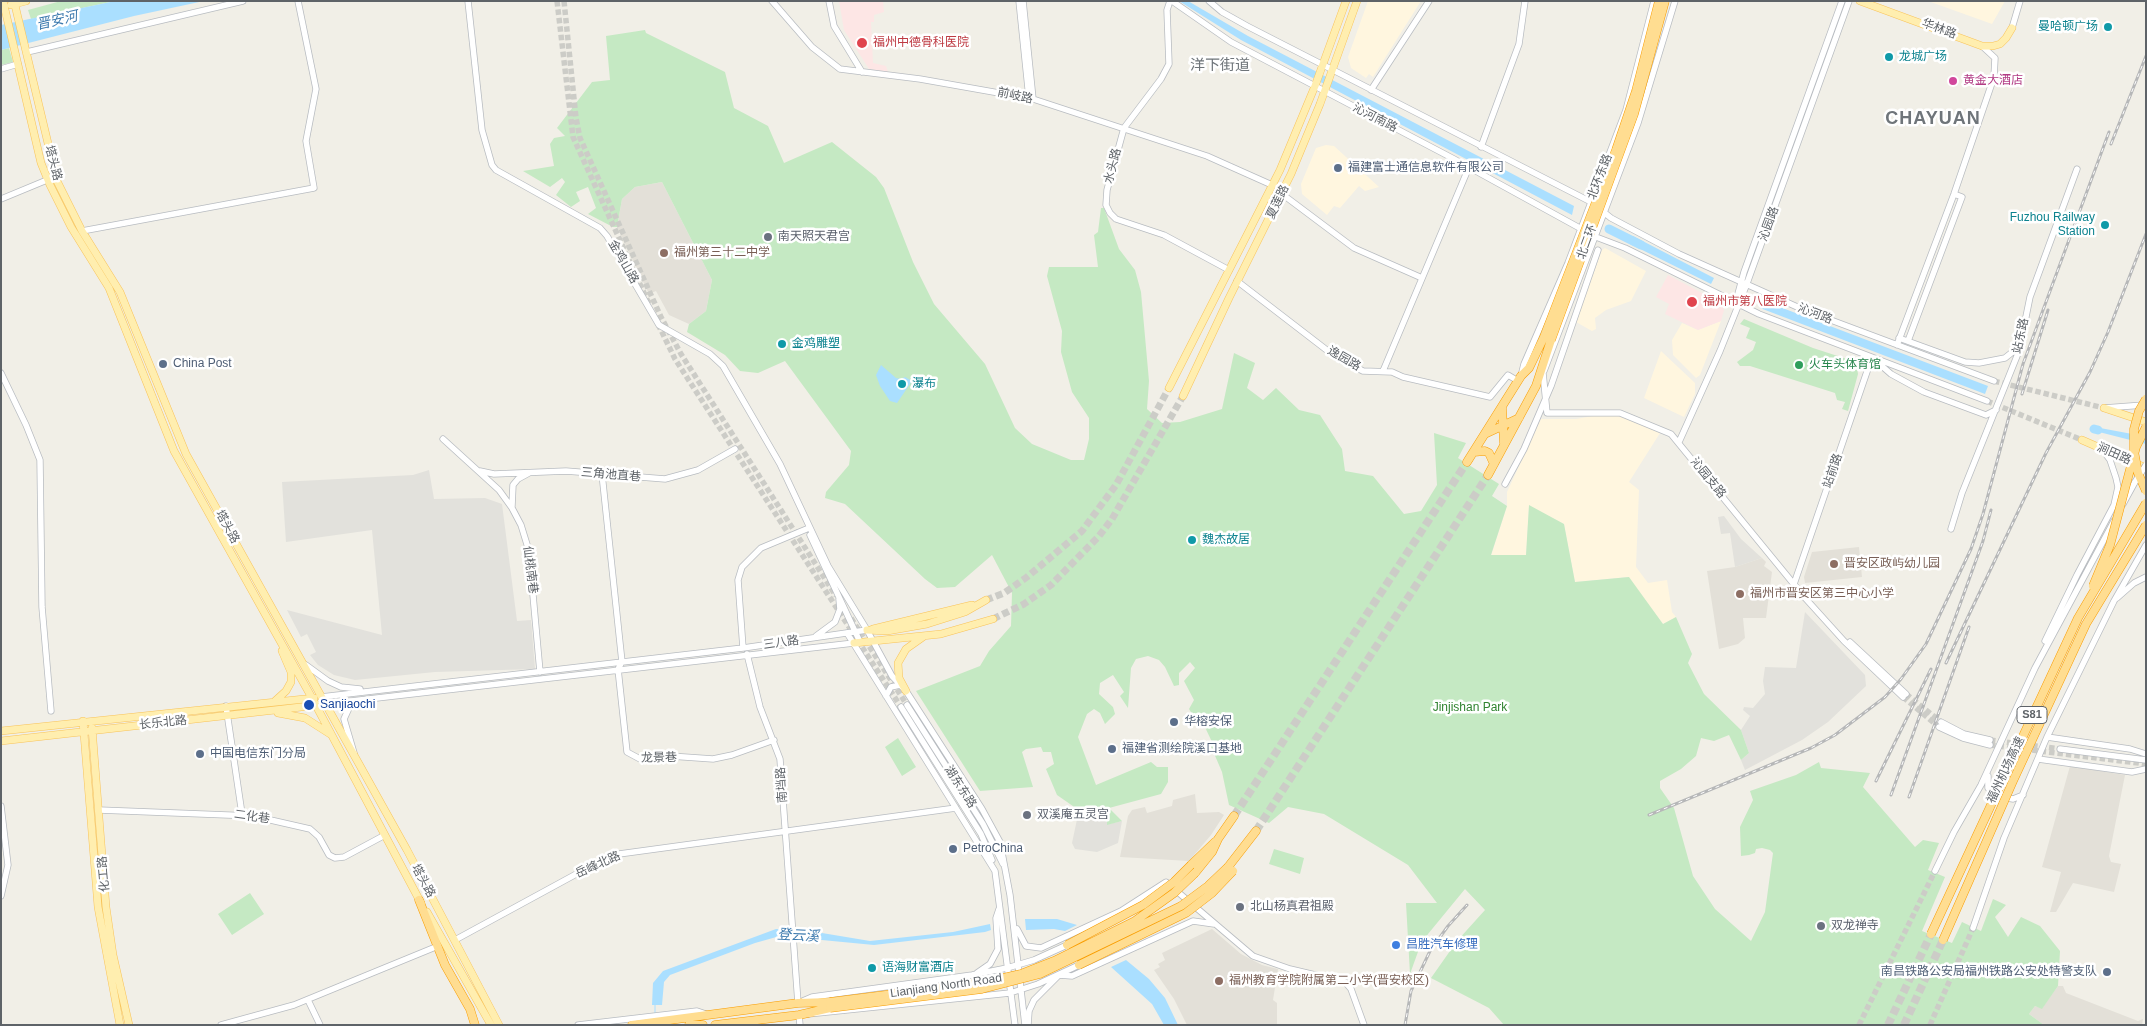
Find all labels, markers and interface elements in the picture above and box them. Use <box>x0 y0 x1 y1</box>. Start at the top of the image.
water label: 晋安河 <box>35 8 79 34</box>
street label: 华林路 <box>1920 16 1958 42</box>
place label: 曼哈顿广场 <box>2038 20 2098 34</box>
marker: 曼哈顿广场 <box>2102 21 2114 33</box>
marker: 福州中德骨科医院 <box>855 36 869 50</box>
place label: 福州中德骨科医院 <box>873 36 969 50</box>
place label: 龙城广场 <box>1899 50 1947 64</box>
marker: 龙城广场 <box>1883 51 1895 63</box>
district label: 洋下街道 <box>1190 57 1250 75</box>
place label: 黄金大酒店 <box>1963 74 2023 88</box>
marker: 黄金大酒店 <box>1947 75 1959 87</box>
street label: 前岐路 <box>996 85 1034 107</box>
street label: 沁河南路 <box>1350 101 1400 135</box>
district label: CHAYUAN <box>1884 108 1982 130</box>
street label: 塔头路 <box>41 144 65 182</box>
street label: 水头路 <box>1102 147 1124 185</box>
street label: 北环东路 <box>1585 152 1615 202</box>
place label: 福建富士通信息软件有限公司 <box>1348 161 1504 175</box>
marker: 福建富士通信息软件有限公司 <box>1332 162 1344 174</box>
street label: 夏莲路 <box>1264 183 1292 221</box>
street label: 沁园路 <box>1756 205 1782 243</box>
place label: Fuzhou Railway Station <box>2010 211 2095 239</box>
marker: Fuzhou Railway Station <box>2099 219 2111 231</box>
street label: 北二环 <box>1574 223 1600 261</box>
place label: 南天照天君宫 <box>778 230 850 244</box>
marker: 南天照天君宫 <box>762 231 774 243</box>
street label: 金鸡山路 <box>605 238 641 286</box>
place label: 福州第三十二中学 <box>674 246 770 260</box>
marker: 福州第三十二中学 <box>658 247 670 259</box>
marker: 福州市第八医院 <box>1685 295 1699 309</box>
place label: 福州市第八医院 <box>1703 295 1787 309</box>
street label: 沁河路 <box>1796 301 1834 327</box>
street label: 站东路 <box>2010 317 2032 355</box>
place label: 金鸡雕塑 <box>792 337 840 351</box>
marker: 金鸡雕塑 <box>776 338 788 350</box>
street label: 逸园路 <box>1325 344 1363 374</box>
place label: China Post <box>173 357 232 371</box>
marker: China Post <box>157 358 169 370</box>
place label: 火车头体育馆 <box>1809 358 1881 372</box>
marker: 火车头体育馆 <box>1793 359 1805 371</box>
place label: 瀑布 <box>912 377 936 391</box>
marker: 瀑布 <box>896 378 908 390</box>
street label: 涧田路 <box>2095 440 2133 468</box>
street label: 站前路 <box>1820 452 1846 490</box>
street label: 沁园支路 <box>1687 455 1729 501</box>
street label: 三角池直巷 <box>580 465 642 485</box>
street label: 塔头路 <box>212 508 242 546</box>
place label: 魏杰故居 <box>1202 533 1250 547</box>
marker: 魏杰故居 <box>1186 534 1198 546</box>
street label: 仙桃南巷 <box>520 545 540 595</box>
place label: 晋安区政屿幼儿园 <box>1844 557 1940 571</box>
marker: 晋安区政屿幼儿园 <box>1828 558 1840 570</box>
place label: 福州市晋安区第三中心小学 <box>1750 587 1894 601</box>
marker: 福州市晋安区第三中心小学 <box>1734 588 1746 600</box>
street label: 三八路 <box>762 633 800 653</box>
marker: Sanjiaochi <box>302 698 316 712</box>
place label: Sanjiaochi <box>320 698 375 712</box>
park label: Jinjishan Park <box>1433 701 1507 715</box>
road number: S81 <box>2017 706 2047 724</box>
street label: 长乐北路 <box>138 713 188 733</box>
place label: 华榕安保 <box>1184 715 1232 729</box>
marker: 华榕安保 <box>1168 716 1180 728</box>
street label: 福州机场高速 <box>1984 734 2028 806</box>
place label: 福建省测绘院溪口基地 <box>1122 742 1242 756</box>
marker: 福建省测绘院溪口基地 <box>1106 743 1118 755</box>
place label: 中国电信东门分局 <box>210 747 306 761</box>
marker: 中国电信东门分局 <box>194 748 206 760</box>
street label: 龙景巷 <box>641 750 677 766</box>
street label: 湖东东路 <box>941 763 979 811</box>
street label: 南垱路 <box>774 767 790 803</box>
street label: 二化巷 <box>233 807 271 827</box>
place label: 双溪庵五灵宫 <box>1037 808 1109 822</box>
marker: 双溪庵五灵宫 <box>1021 809 1033 821</box>
place label: PetroChina <box>963 842 1023 856</box>
marker: PetroChina <box>947 843 959 855</box>
street label: 岳峰北路 <box>573 849 623 881</box>
street label: 化工路 <box>95 855 113 893</box>
street label: 塔头路 <box>408 862 438 900</box>
place label: 北山杨真君祖殿 <box>1250 900 1334 914</box>
marker: 北山杨真君祖殿 <box>1234 901 1246 913</box>
place label: 双龙禅寺 <box>1831 919 1879 933</box>
marker: 双龙禅寺 <box>1815 920 1827 932</box>
water label: 登云溪 <box>777 927 819 945</box>
place label: 昌胜汽车修理 <box>1406 938 1478 952</box>
marker: 昌胜汽车修理 <box>1390 939 1402 951</box>
place label: 语海财富酒店 <box>882 961 954 975</box>
marker: 语海财富酒店 <box>866 962 878 974</box>
place label: 南昌铁路公安局福州铁路公安处特警支队 <box>1881 965 2097 979</box>
marker: 南昌铁路公安局福州铁路公安处特警支队 <box>2101 966 2113 978</box>
street label: Lianjiang North Road <box>889 971 1003 1001</box>
place label: 福州教育学院附属第二小学(晋安校区) <box>1229 974 1429 988</box>
marker: 福州教育学院附属第二小学(晋安校区) <box>1213 975 1225 987</box>

